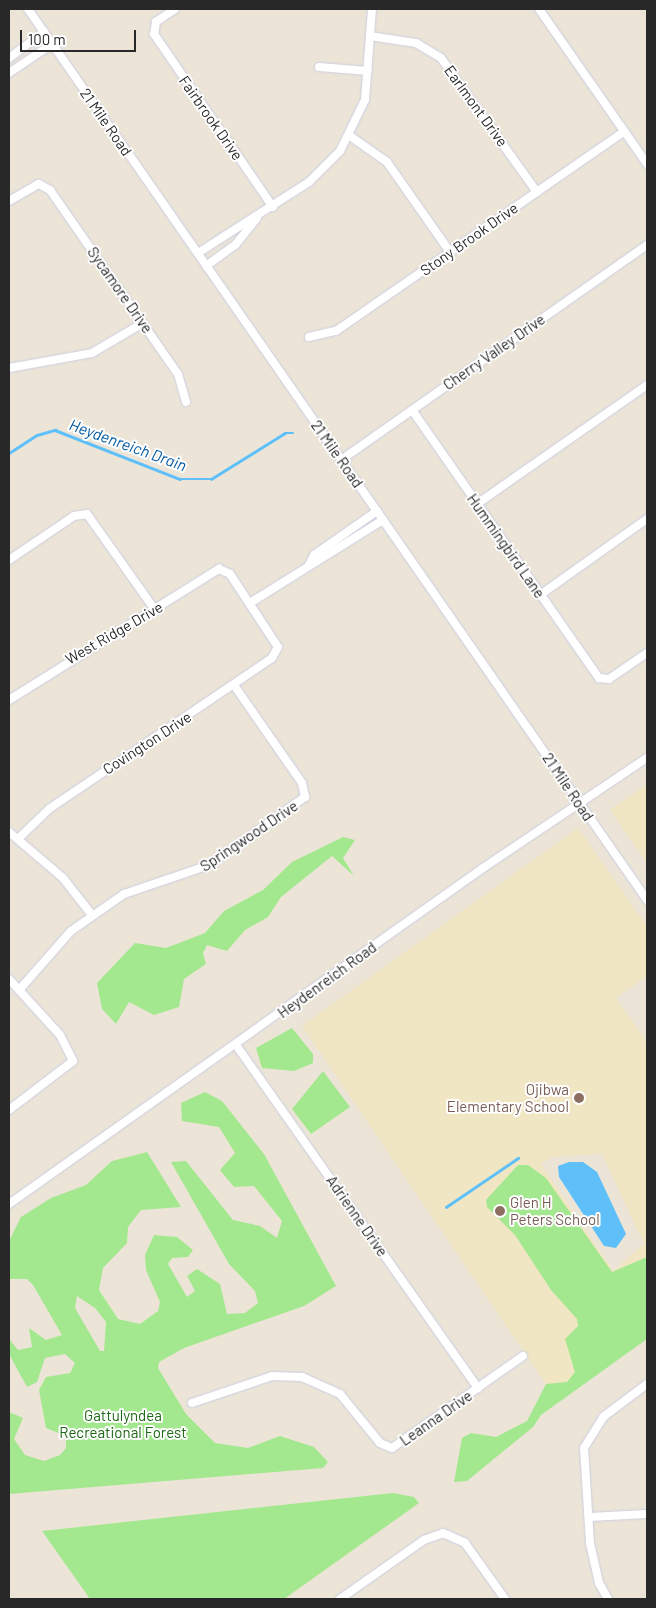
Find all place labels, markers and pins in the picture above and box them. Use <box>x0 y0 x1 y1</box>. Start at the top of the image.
place label: Ojibwa Elementary School <box>447 1080 569 1115</box>
marker: Ojibwa Elementary School <box>573 1092 585 1104</box>
place label: Glen H Peters School <box>510 1193 600 1228</box>
marker: Glen H Peters School <box>494 1205 506 1217</box>

